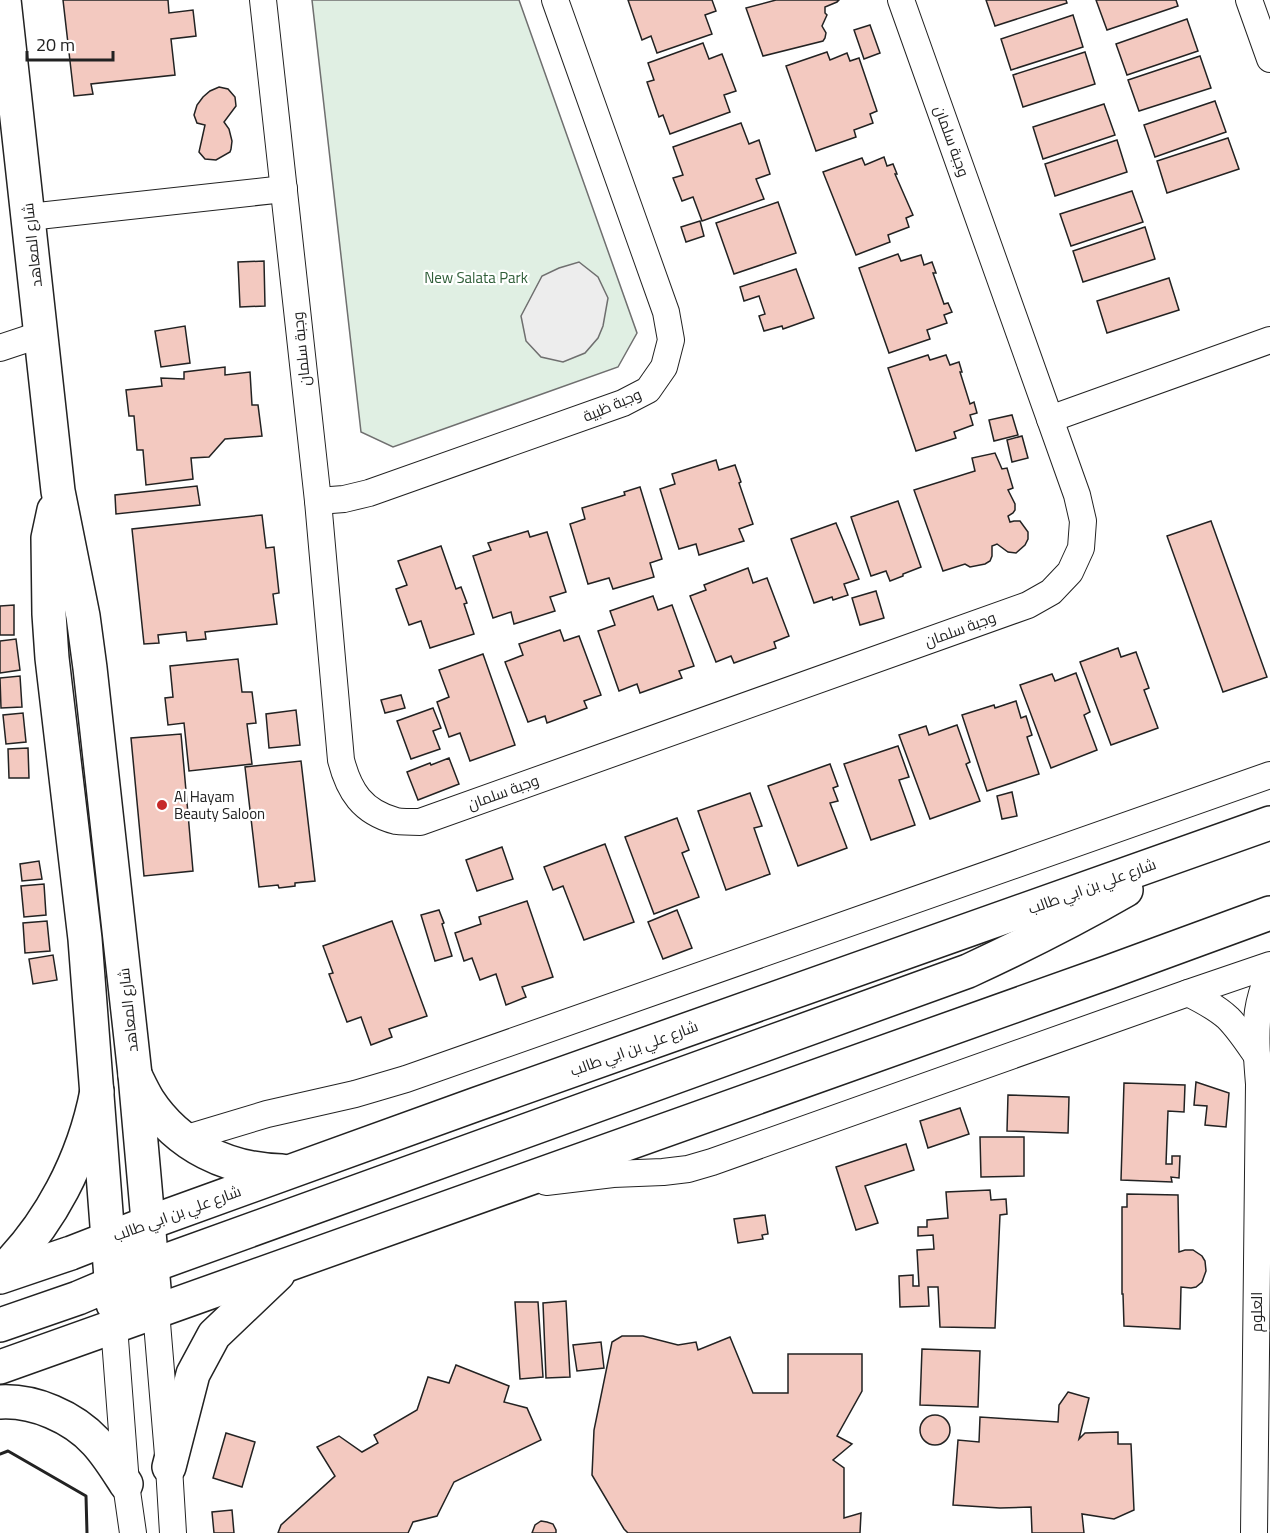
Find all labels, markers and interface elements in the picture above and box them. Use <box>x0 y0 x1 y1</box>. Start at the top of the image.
scale bar <box>27 24 112 62</box>
text: 20 m <box>36 31 75 58</box>
street label: وجبة سلمان <box>928 102 976 180</box>
street label: شارع المعاهد <box>16 202 48 288</box>
park label: New Salata Park <box>424 266 528 289</box>
street label: وجبة سلمان <box>286 311 316 387</box>
street label: وجبة ظبية <box>579 382 645 428</box>
street label: وجبة سلمان <box>921 605 999 653</box>
street label: وجبة سلمان <box>464 768 542 816</box>
place label: Al Hayam Beauty Saloon <box>174 785 265 825</box>
marker: Al Hayam Beauty Saloon <box>155 798 169 812</box>
street label: شارع علي بن ابي طالب <box>1025 852 1160 921</box>
street label: شارع المعاهد <box>112 967 144 1053</box>
street label: شارع علي بن ابي طالب <box>567 1014 702 1083</box>
street label: شارع علي بن ابي طالب <box>110 1179 245 1248</box>
street label: العلوم <box>1245 1292 1268 1332</box>

